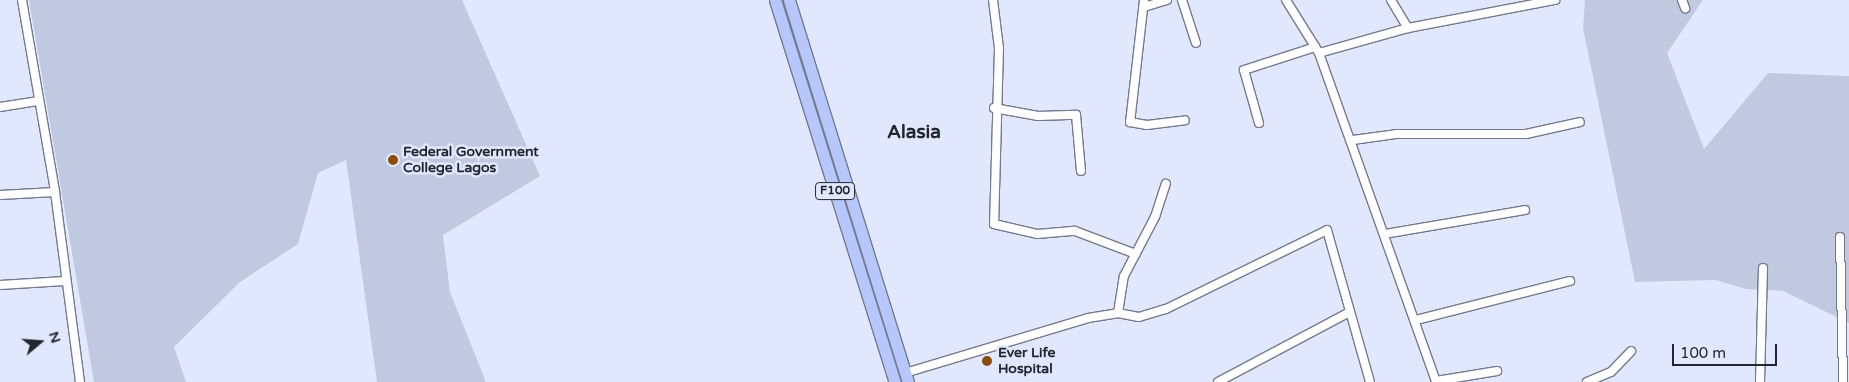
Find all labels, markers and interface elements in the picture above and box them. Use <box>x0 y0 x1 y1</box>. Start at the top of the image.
district label: Alasia <box>887 122 941 144</box>
place label: Federal Government College Lagos <box>403 144 539 176</box>
marker: Federal Government College Lagos <box>387 154 399 166</box>
road number: F100 <box>815 182 855 200</box>
north arrow <box>15 317 65 367</box>
text: N <box>45 329 65 345</box>
scale bar <box>1674 334 1779 366</box>
text: 100 m <box>1680 344 1726 362</box>
place label: Ever Life Hospital <box>998 345 1055 378</box>
marker: Ever Life Hospital <box>980 354 994 368</box>

